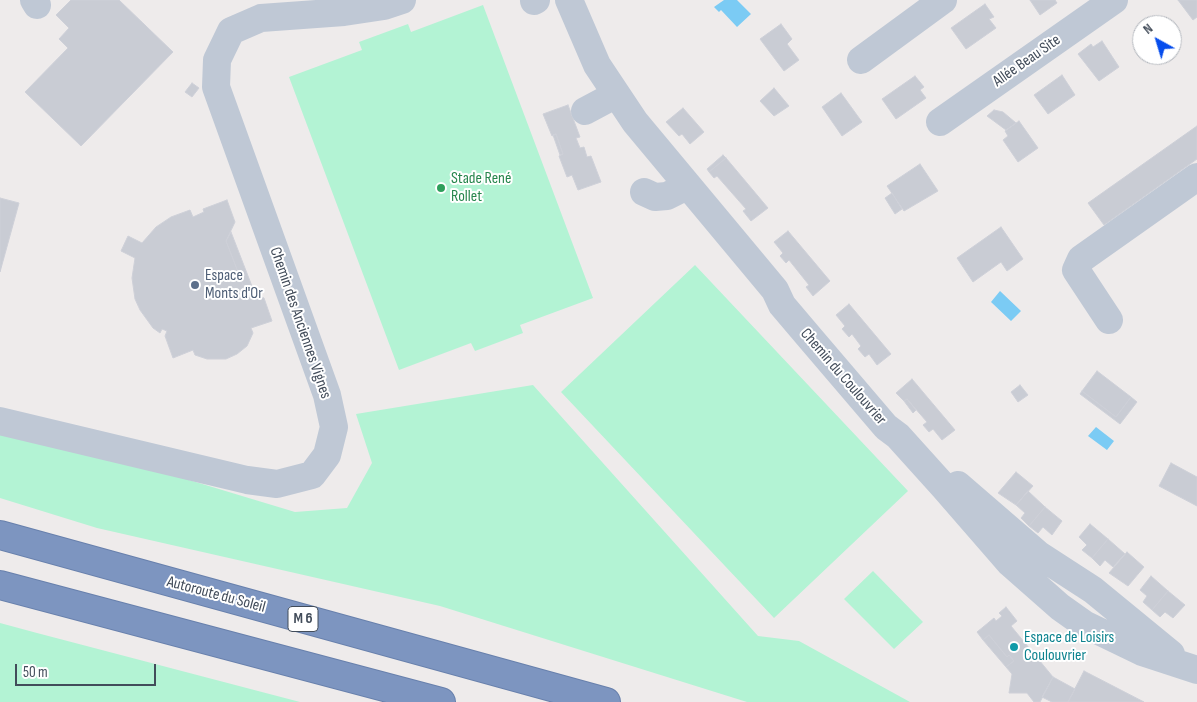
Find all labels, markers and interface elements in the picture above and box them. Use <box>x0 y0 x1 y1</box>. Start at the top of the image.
north arrow <box>1132 15 1182 65</box>
text: N <box>1140 20 1156 38</box>
street label: Allée Beau Site <box>989 31 1065 91</box>
place label: Stade René Rollet <box>451 169 511 207</box>
marker: Stade René Rollet <box>435 182 447 194</box>
street label: Chemin des Anciennes Vignes <box>265 245 335 401</box>
place label: Espace Monts d'Or <box>205 266 263 304</box>
marker: Espace Monts d'Or <box>189 279 201 291</box>
street label: Chemin du Coulouvrier <box>796 325 890 429</box>
street label: Autoroute du Soleil <box>165 573 267 617</box>
road number: M 6 <box>288 606 318 632</box>
place label: Espace de Loisirs Coulouvrier <box>1024 628 1114 666</box>
marker: Espace de Loisirs Coulouvrier <box>1008 641 1020 653</box>
scale bar <box>18 654 159 686</box>
text: 50 m <box>23 663 48 682</box>

